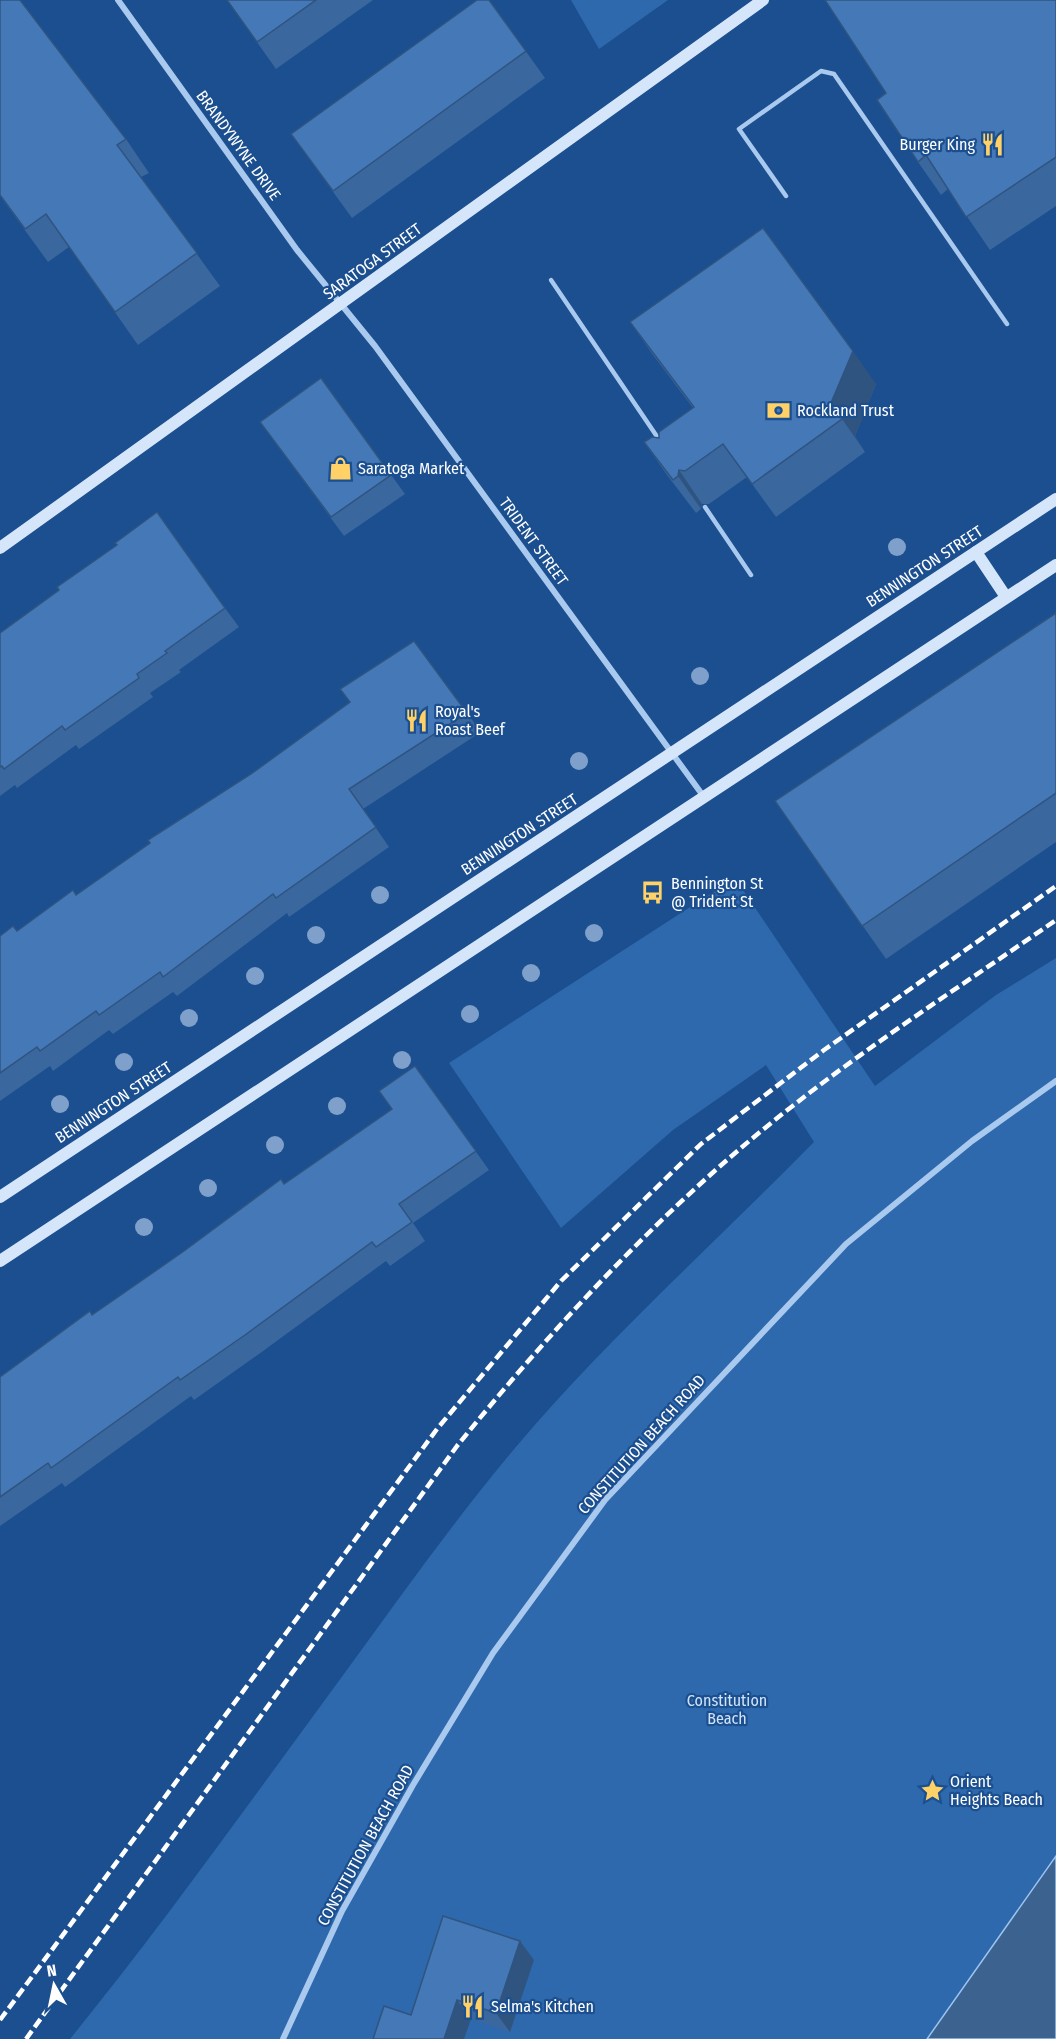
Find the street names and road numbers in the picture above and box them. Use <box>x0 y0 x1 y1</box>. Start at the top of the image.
street label: BRANDYWYNE DRIVE <box>192 87 285 204</box>
street label: SARATOGA STREET <box>319 219 426 303</box>
street label: TRIDENT STREET <box>495 494 572 589</box>
street label: BENNINGTON STREET <box>863 521 987 611</box>
street label: BENNINGTON STREET <box>458 789 582 879</box>
street label: BENNINGTON STREET <box>52 1057 176 1147</box>
street label: CONSTITUTION BEACH ROAD <box>574 1371 709 1518</box>
street label: CONSTITUTION BEACH ROAD <box>313 1761 418 1929</box>

